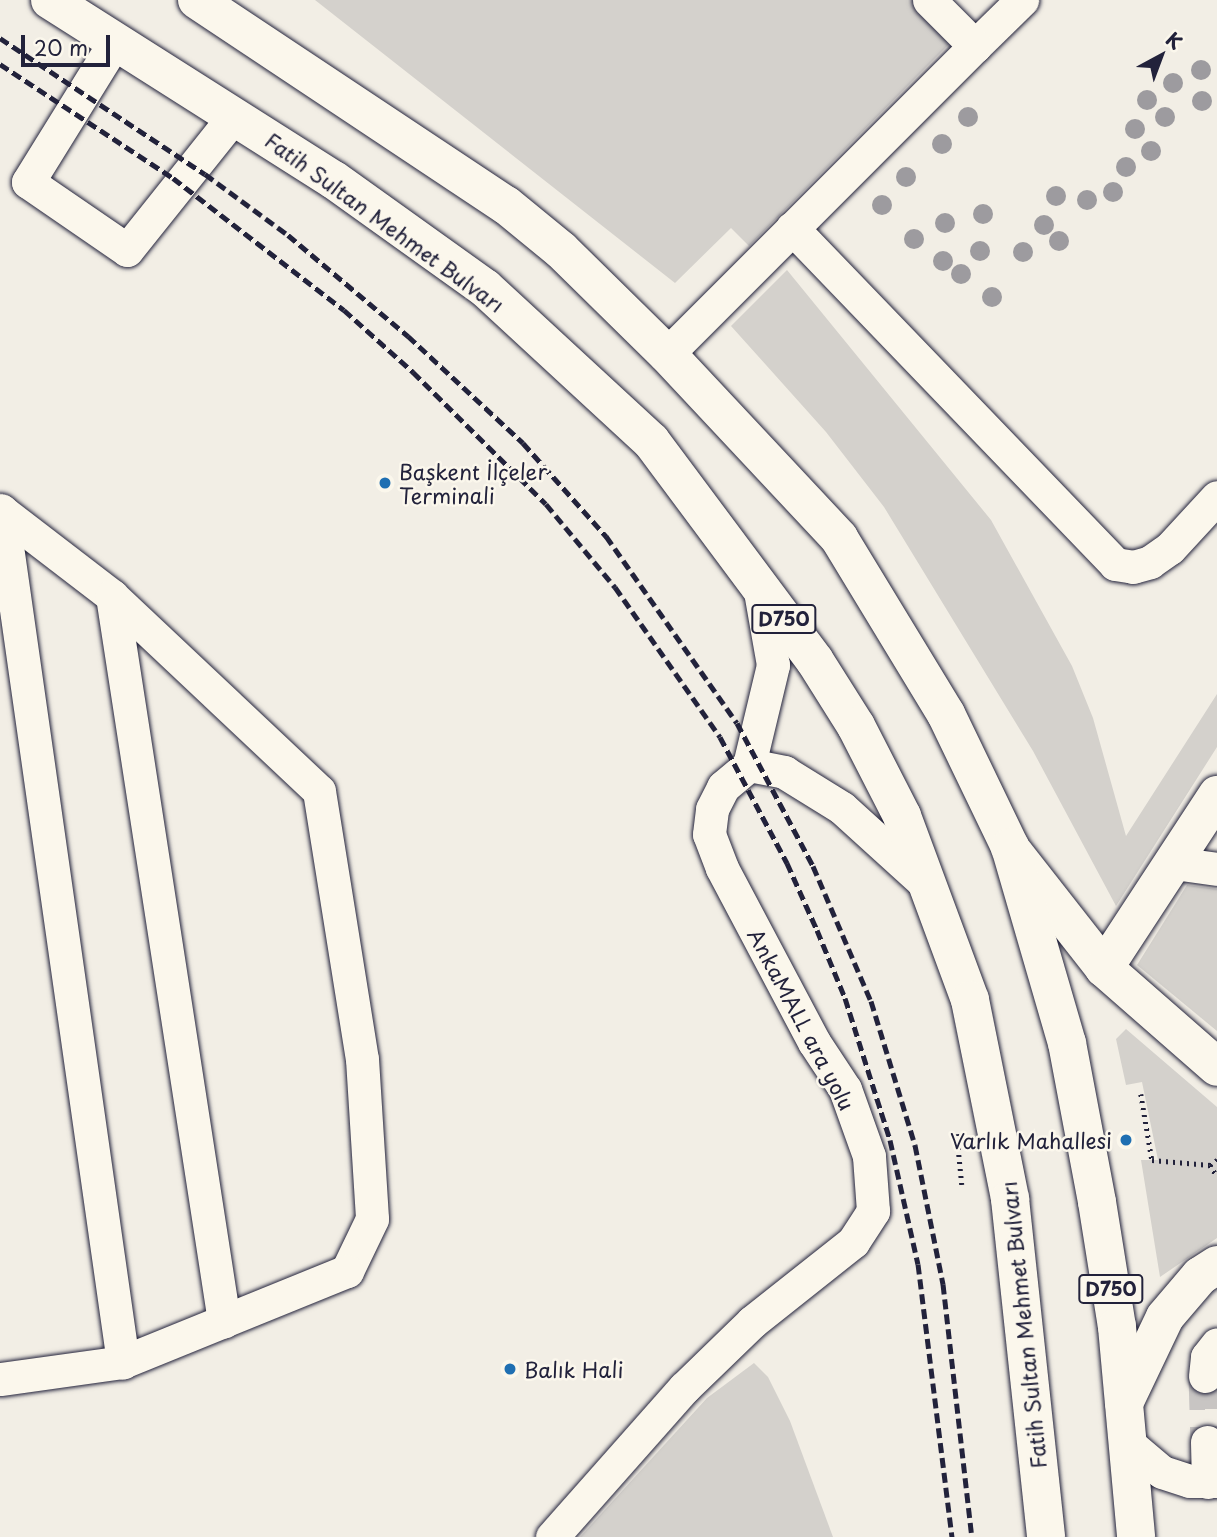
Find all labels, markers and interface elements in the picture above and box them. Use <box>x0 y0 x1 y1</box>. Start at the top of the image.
scale bar <box>24 21 114 65</box>
north arrow <box>1126 21 1196 91</box>
text: K <box>1160 25 1189 55</box>
text: 20 m <box>34 31 88 63</box>
street label: Fatih Sultan Mehmet Bulvarı <box>260 126 510 318</box>
place label: Başkent İlçeler Terminali <box>399 458 547 508</box>
marker: Başkent İlçeler Terminali <box>377 475 393 491</box>
road number: D750 <box>751 604 817 634</box>
street label: AnkaMALL ara yolu <box>743 923 861 1115</box>
place label: Varlık Mahallesi <box>949 1127 1112 1153</box>
marker: Varlık Mahallesi <box>1118 1132 1134 1148</box>
street label: Fatih Sultan Mehmet Bulvarı <box>995 1179 1051 1471</box>
road number: D750 <box>1078 1274 1144 1304</box>
place label: Balık Hali <box>524 1356 625 1382</box>
marker: Balık Hali <box>502 1361 518 1377</box>

